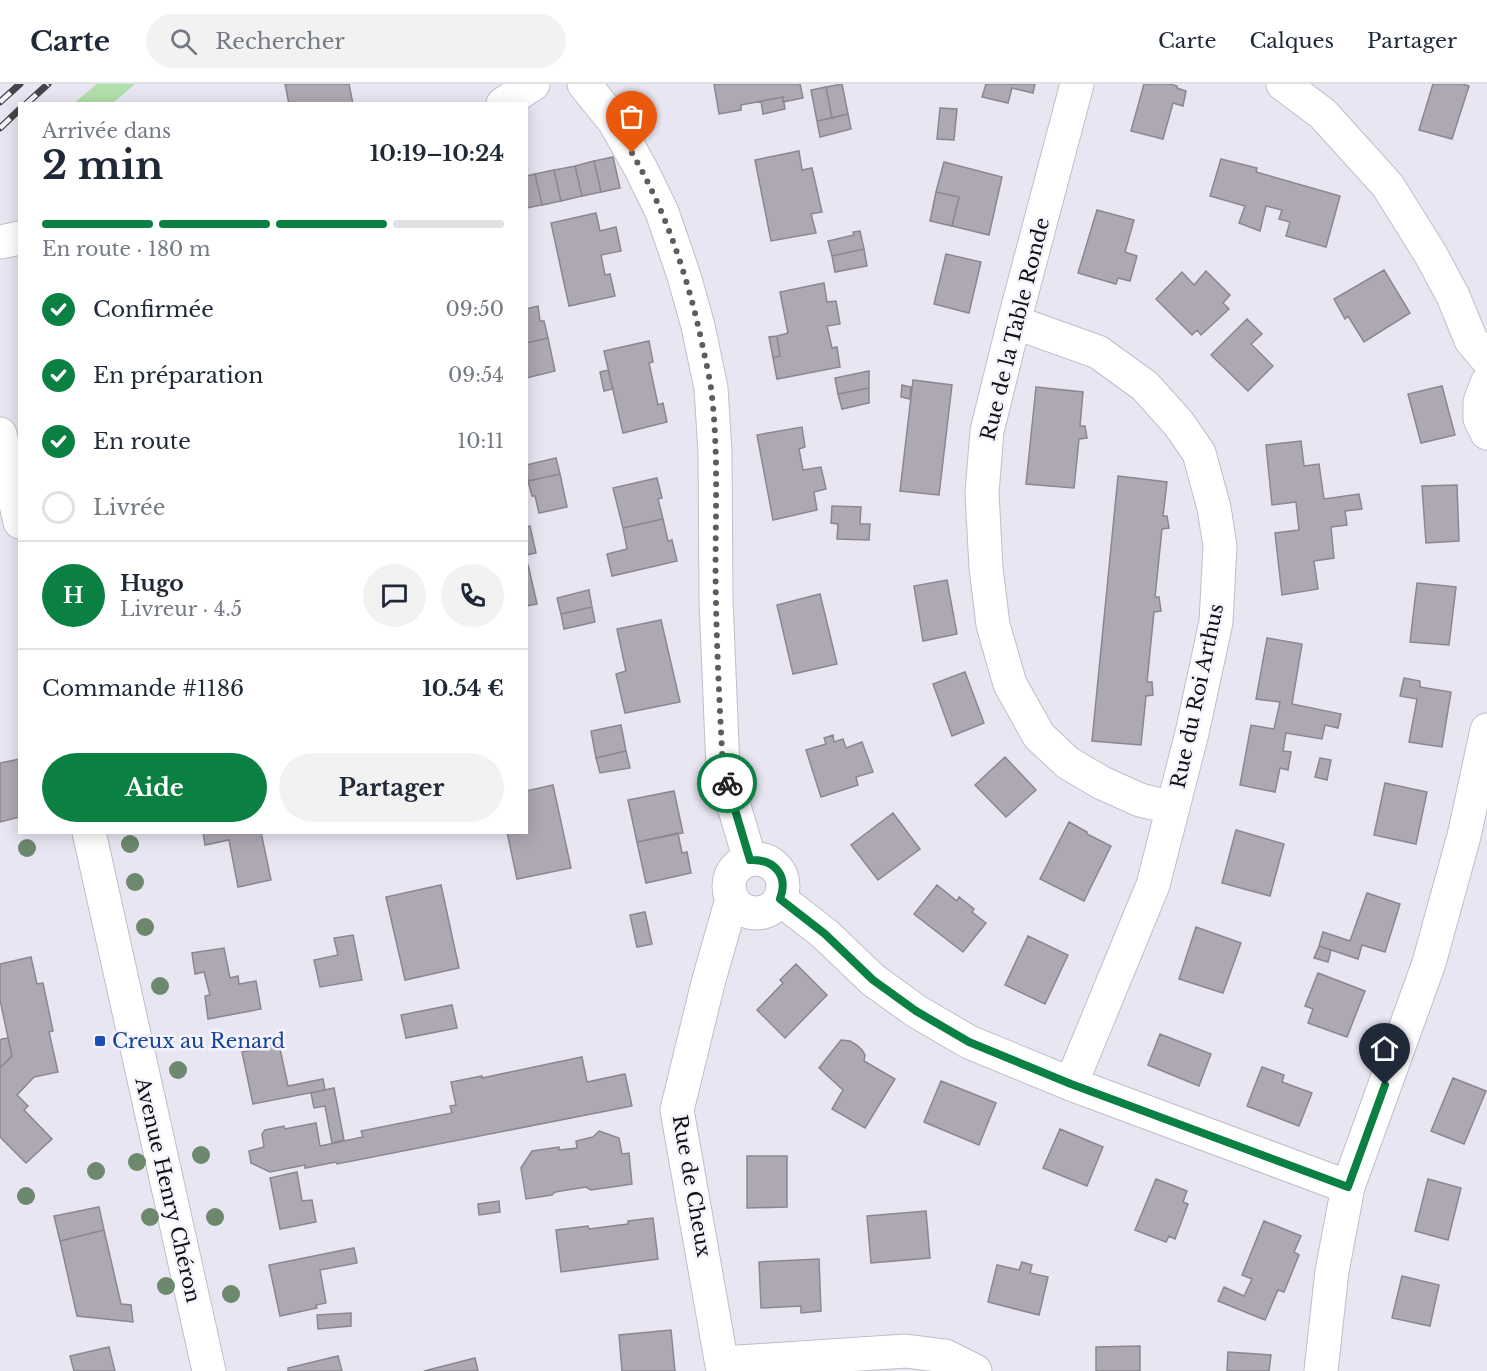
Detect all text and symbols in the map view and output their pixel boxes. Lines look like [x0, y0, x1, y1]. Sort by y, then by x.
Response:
search box [146, 14, 566, 68]
text: Carte [30, 24, 110, 59]
icon: search [167, 25, 200, 58]
text: Rechercher [215, 28, 345, 55]
text: Carte [1158, 28, 1216, 54]
text: Calques [1249, 28, 1334, 54]
text: Partager [1367, 28, 1457, 54]
pin [606, 91, 657, 153]
icon: bag [615, 100, 648, 133]
text: Arrivée dans [42, 119, 171, 143]
text: 10:19–10:24 [370, 140, 504, 167]
text: 2 min [42, 141, 163, 190]
street label: Rue de la Table Ronde [976, 215, 1054, 443]
text: En route · 180 m [42, 237, 211, 261]
icon: check [42, 293, 75, 326]
text: Confirmée [93, 296, 214, 323]
text: 09:50 [446, 297, 504, 321]
icon: check [42, 359, 75, 392]
text: En préparation [93, 362, 263, 389]
text: 09:54 [448, 363, 504, 387]
icon: check [42, 425, 75, 458]
text: En route [93, 428, 191, 455]
text: 10:11 [457, 429, 504, 453]
text: Livrée [93, 494, 165, 521]
button: chat [363, 564, 426, 627]
button: phone [441, 564, 504, 627]
text: Hugo [120, 570, 184, 597]
text: H [63, 582, 84, 609]
text: Livreur · 4.5 [120, 597, 242, 621]
street label: Rue du Roi Arthus [1166, 601, 1228, 791]
text: Commande #1186 [42, 675, 244, 702]
text: 10.54 € [422, 675, 504, 702]
button: Aide [42, 753, 267, 822]
button: Partager [279, 753, 504, 822]
courier [697, 753, 757, 813]
icon: bike [711, 767, 744, 800]
pin [1359, 1023, 1410, 1085]
place label: Creux au Renard [112, 1029, 285, 1053]
icon: home [1368, 1032, 1401, 1065]
marker: Creux au Renard [93, 1034, 107, 1048]
street label: Avenue Henry Chéron [130, 1074, 206, 1305]
street label: Rue de Cheux [668, 1113, 716, 1259]

